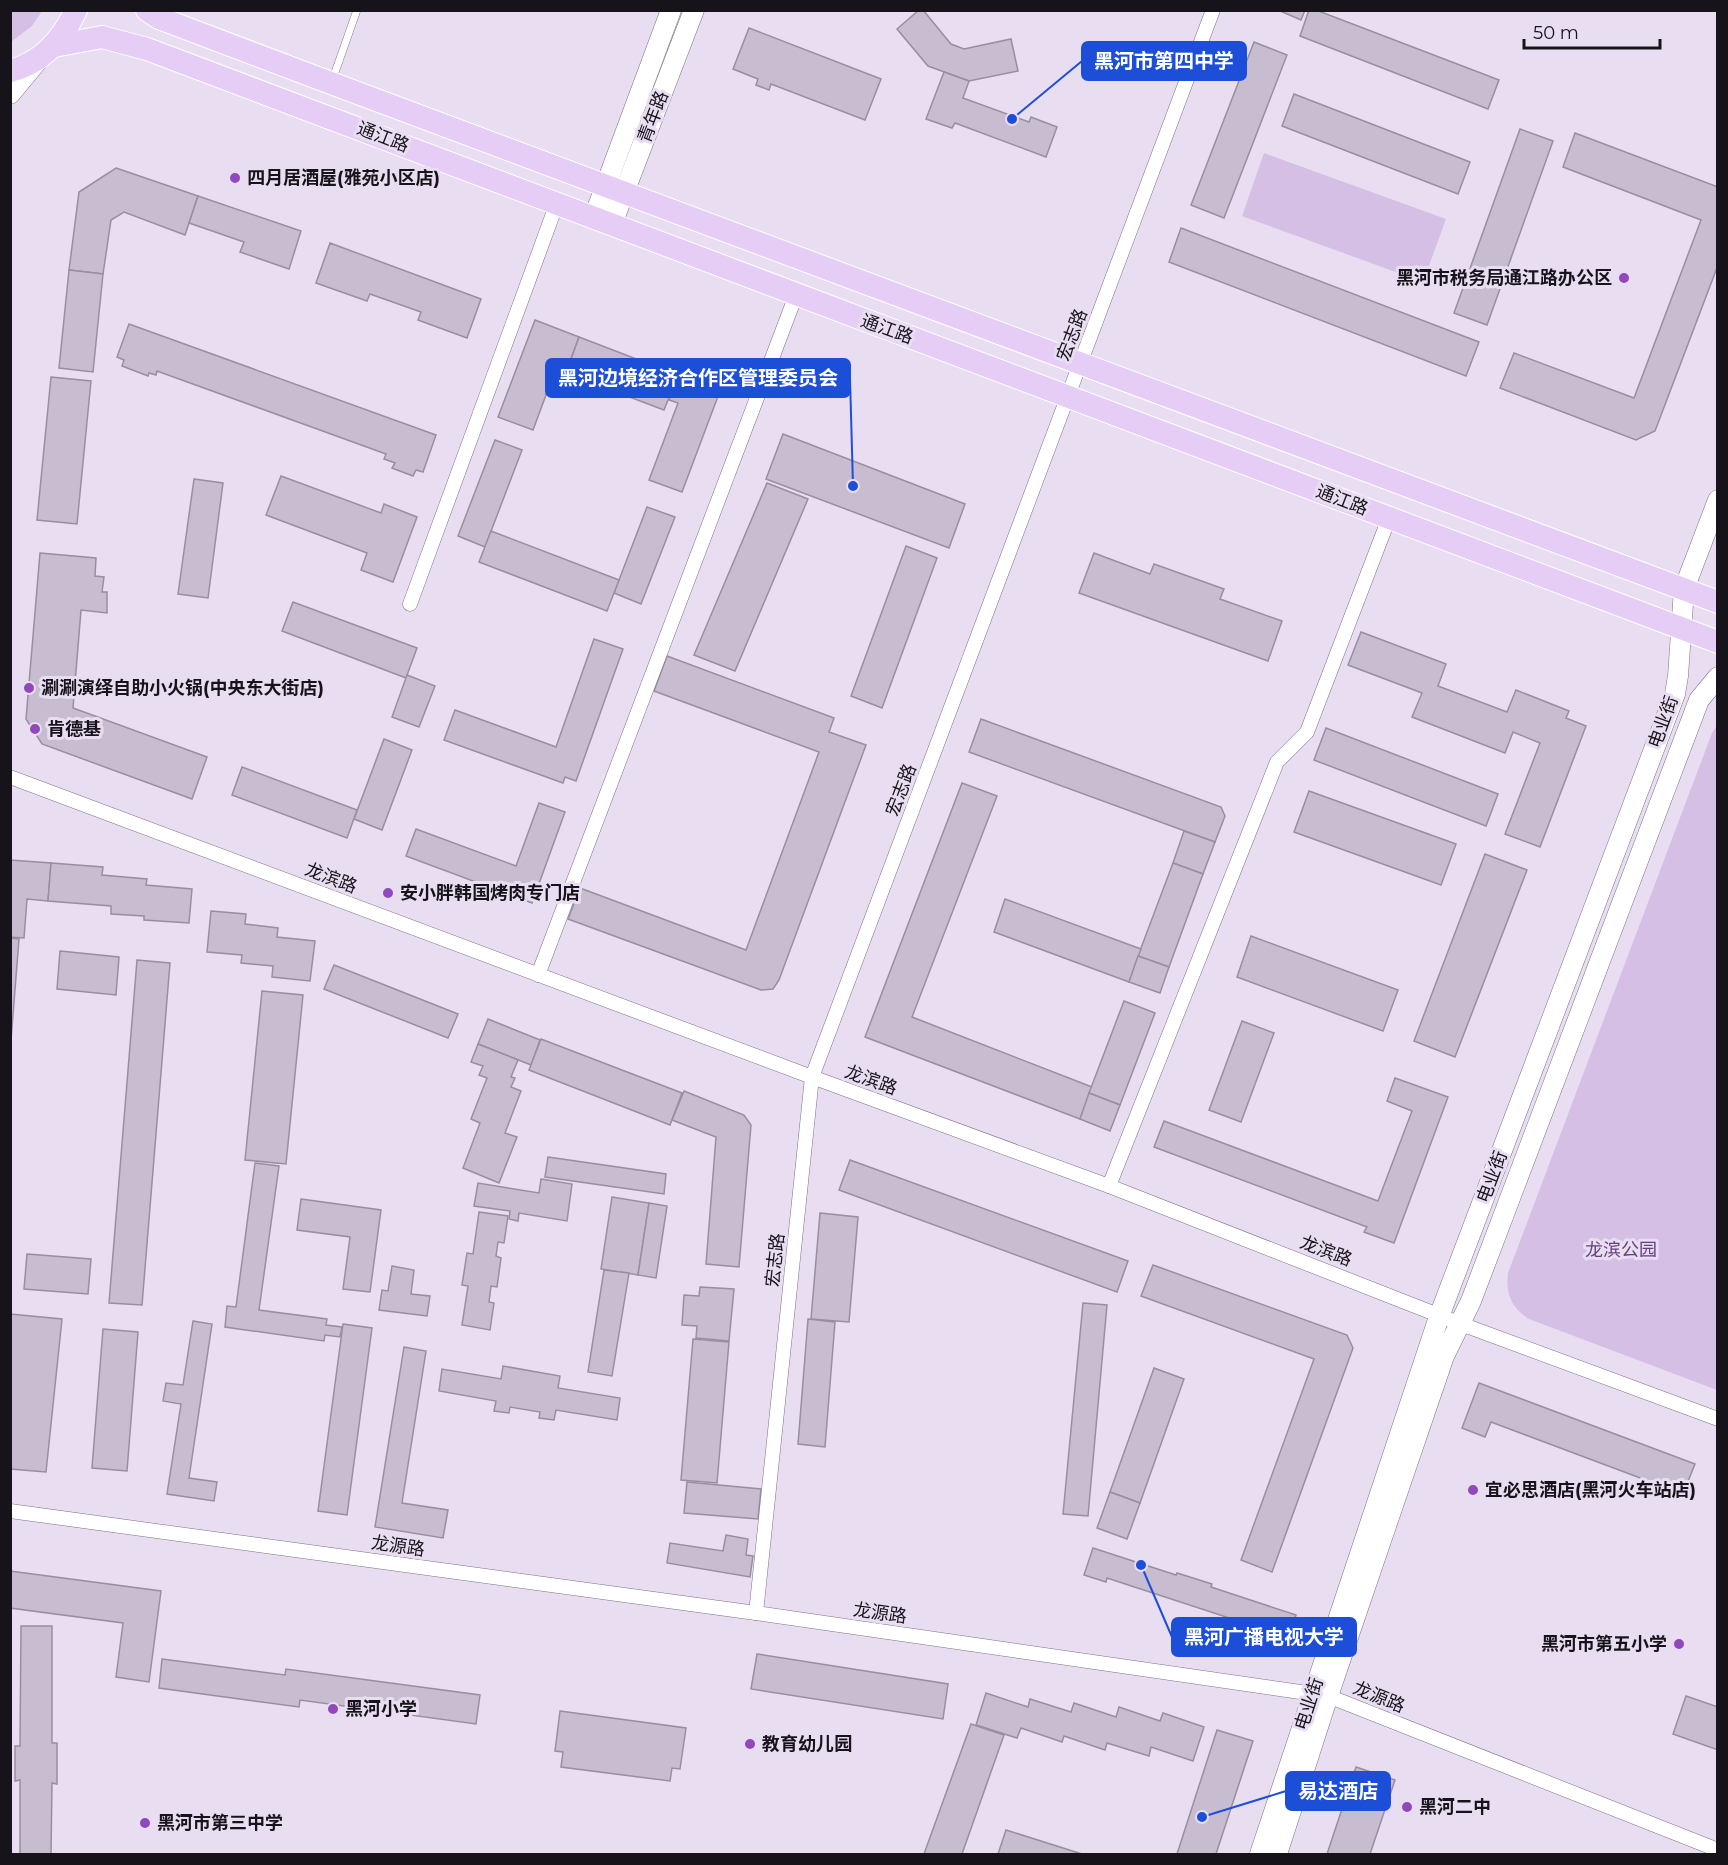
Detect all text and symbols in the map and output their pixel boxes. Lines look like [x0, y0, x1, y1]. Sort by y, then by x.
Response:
scale bar [1524, 12, 1660, 50]
text: 50 m [1533, 22, 1579, 44]
callout: 黑河市第四中学 [1082, 42, 1246, 80]
text: 黑河市第四中学 [1094, 49, 1234, 73]
street label: 青年路 [633, 88, 673, 146]
street label: 通江路 [354, 117, 412, 157]
place label: 四月居酒屋(雅苑小区店) [247, 167, 440, 189]
marker: 四月居酒屋(雅苑小区店) [228, 171, 242, 185]
place label: 黑河市税务局通江路办公区 [1396, 267, 1612, 289]
marker: 黑河市税务局通江路办公区 [1617, 271, 1631, 285]
street label: 宏志路 [1052, 306, 1092, 364]
street label: 通江路 [858, 309, 916, 349]
callout: 黑河边境经济合作区管理委员会 [546, 359, 850, 397]
text: 黑河边境经济合作区管理委员会 [558, 366, 838, 390]
street label: 通江路 [1313, 480, 1371, 520]
place label: 涮涮演绎自助小火锅(中央东大街店) [41, 677, 324, 699]
marker: 涮涮演绎自助小火锅(中央东大街店) [22, 681, 36, 695]
street label: 电业街 [1643, 693, 1683, 751]
place label: 肯德基 [47, 718, 101, 740]
marker: 肯德基 [28, 722, 42, 736]
street label: 宏志路 [881, 761, 921, 819]
street label: 龙滨路 [302, 858, 360, 898]
place label: 安小胖韩国烤肉专门店 [400, 882, 580, 904]
marker: 安小胖韩国烤肉专门店 [381, 886, 395, 900]
street label: 龙滨路 [842, 1060, 900, 1100]
street label: 电业街 [1472, 1148, 1512, 1206]
street label: 龙滨路 [1297, 1231, 1355, 1271]
street label: 宏志路 [761, 1232, 789, 1288]
park label: 龙滨公园 [1585, 1239, 1657, 1261]
place label: 宜必思酒店(黑河火车站店) [1485, 1479, 1696, 1501]
marker: 宜必思酒店(黑河火车站店) [1466, 1483, 1480, 1497]
street label: 龙源路 [370, 1531, 426, 1561]
street label: 龙源路 [852, 1598, 908, 1628]
callout: 黑河广播电视大学 [1172, 1618, 1356, 1656]
text: 黑河广播电视大学 [1184, 1625, 1344, 1649]
place label: 黑河市第五小学 [1541, 1633, 1667, 1655]
marker: 黑河市第五小学 [1672, 1637, 1686, 1651]
street label: 电业街 [1290, 1675, 1328, 1733]
street label: 龙源路 [1350, 1677, 1408, 1717]
place label: 黑河小学 [345, 1698, 417, 1720]
marker: 黑河小学 [326, 1702, 340, 1716]
place label: 教育幼儿园 [762, 1733, 852, 1755]
marker: 教育幼儿园 [743, 1737, 757, 1751]
callout: 易达酒店 [1286, 1772, 1390, 1810]
text: 易达酒店 [1298, 1779, 1378, 1803]
place label: 黑河二中 [1419, 1796, 1491, 1818]
marker: 黑河二中 [1400, 1800, 1414, 1814]
place label: 黑河市第三中学 [157, 1812, 283, 1834]
marker: 黑河市第三中学 [138, 1816, 152, 1830]

